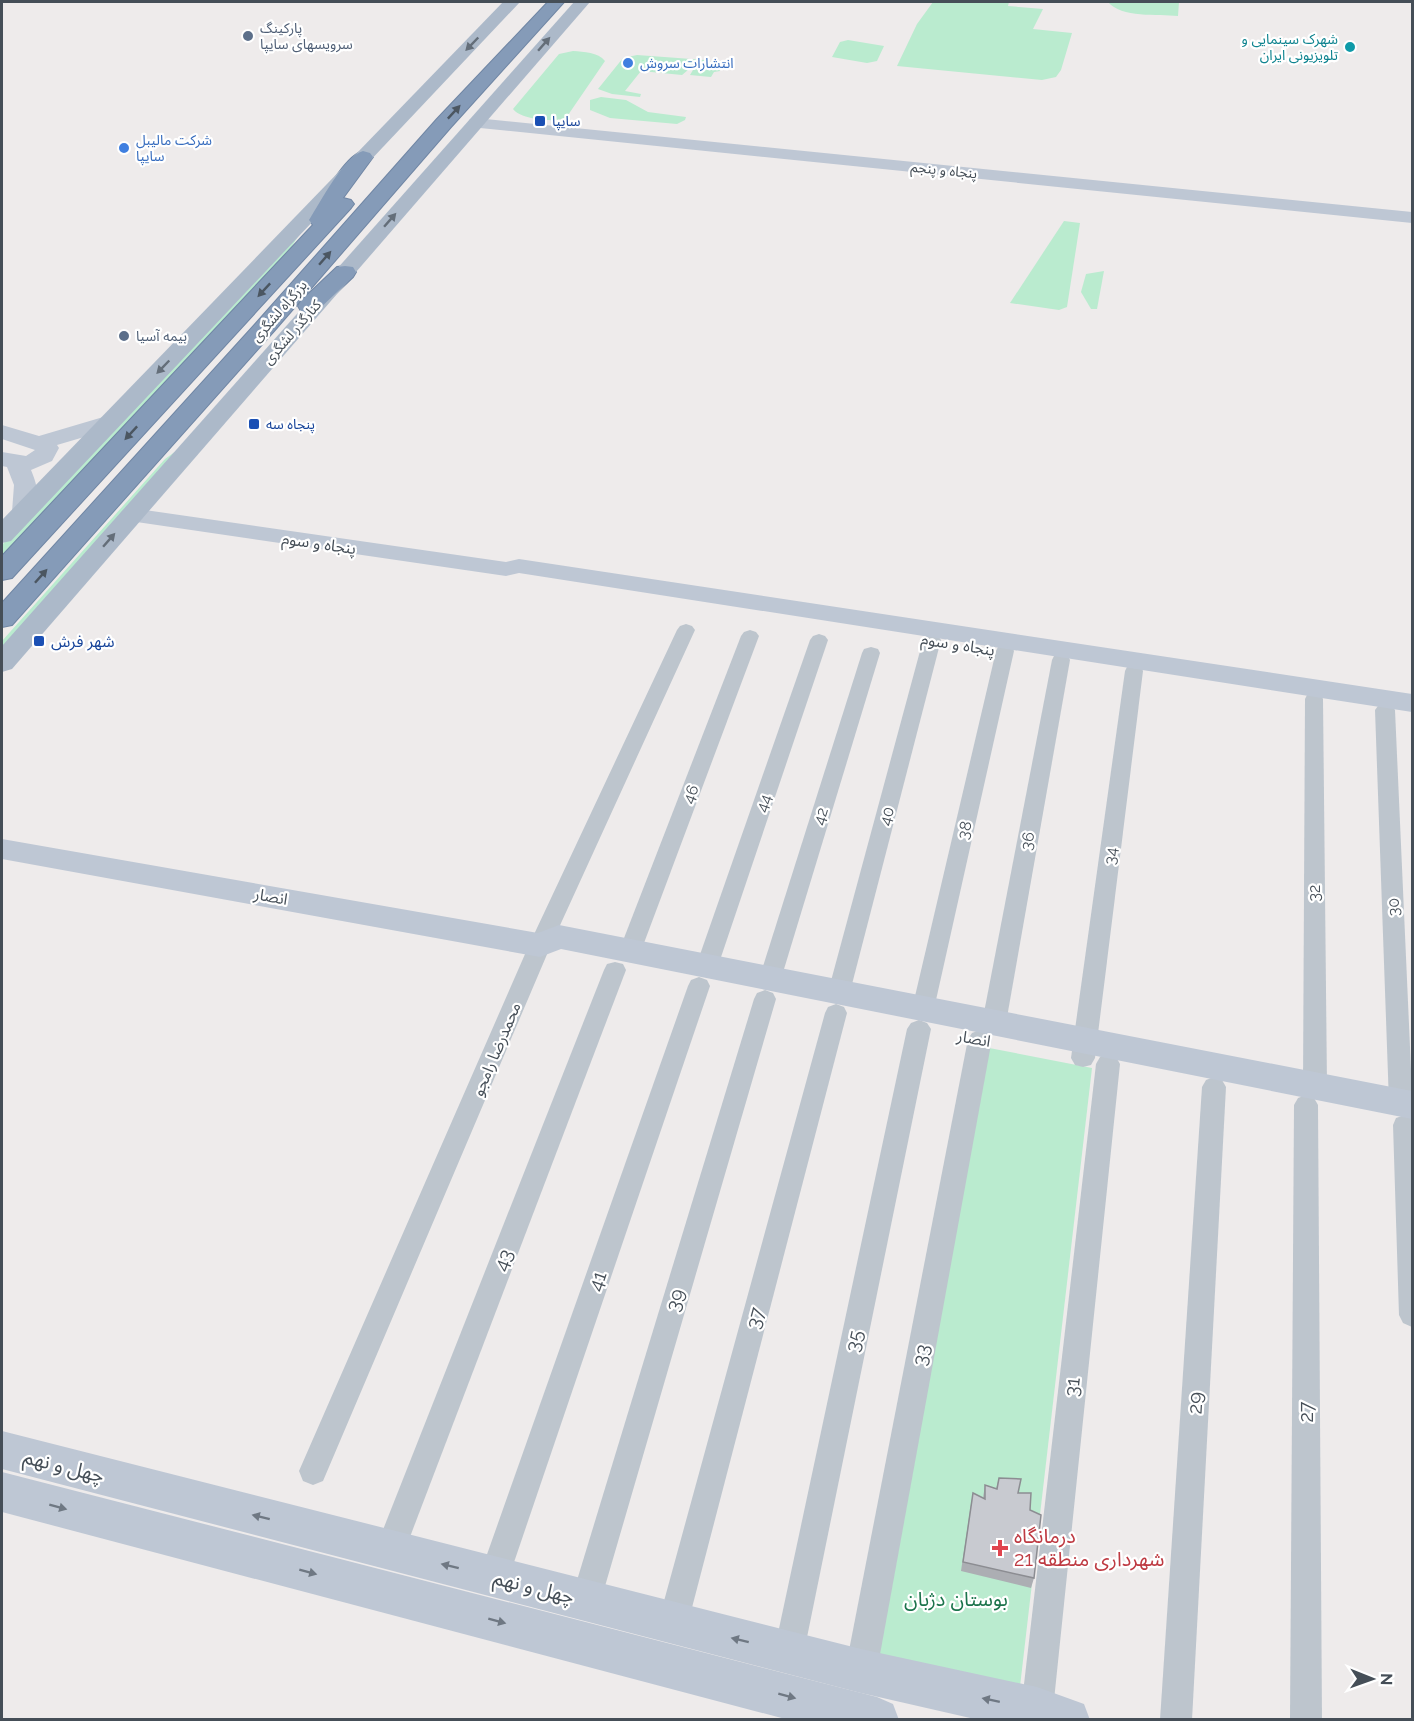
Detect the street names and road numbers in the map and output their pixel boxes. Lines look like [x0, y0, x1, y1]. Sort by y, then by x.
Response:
street label: پنجاه و پنجم [910, 159, 978, 184]
street label: بزرگراه لشگری [248, 277, 311, 346]
street label: کنارگذر لشگری [260, 296, 325, 368]
street label: پنجاه و سوم [280, 529, 357, 561]
street label: پنجاه و سوم [919, 629, 996, 663]
street label: 46 [678, 782, 703, 806]
street label: 44 [752, 792, 775, 815]
street label: 42 [809, 805, 832, 827]
street label: 40 [875, 805, 898, 828]
street label: 38 [953, 819, 976, 841]
street label: 36 [1017, 830, 1038, 852]
street label: 34 [1100, 846, 1121, 866]
street label: انصار [252, 884, 289, 909]
street label: 32 [1305, 885, 1324, 901]
street label: 30 [1384, 897, 1403, 916]
street label: محمدرضا رامجو [468, 999, 525, 1099]
street label: انصار [955, 1026, 992, 1051]
street label: 43 [488, 1246, 518, 1274]
street label: 41 [582, 1267, 612, 1294]
street label: 39 [660, 1286, 690, 1314]
street label: 37 [741, 1304, 769, 1331]
street label: 35 [840, 1328, 868, 1354]
street label: 33 [907, 1342, 935, 1368]
street label: 31 [1059, 1376, 1085, 1398]
street label: 29 [1182, 1391, 1208, 1415]
street label: 27 [1294, 1401, 1318, 1423]
street label: چهل و نهم [20, 1444, 107, 1491]
street label: چهل و نهم [490, 1565, 577, 1612]

